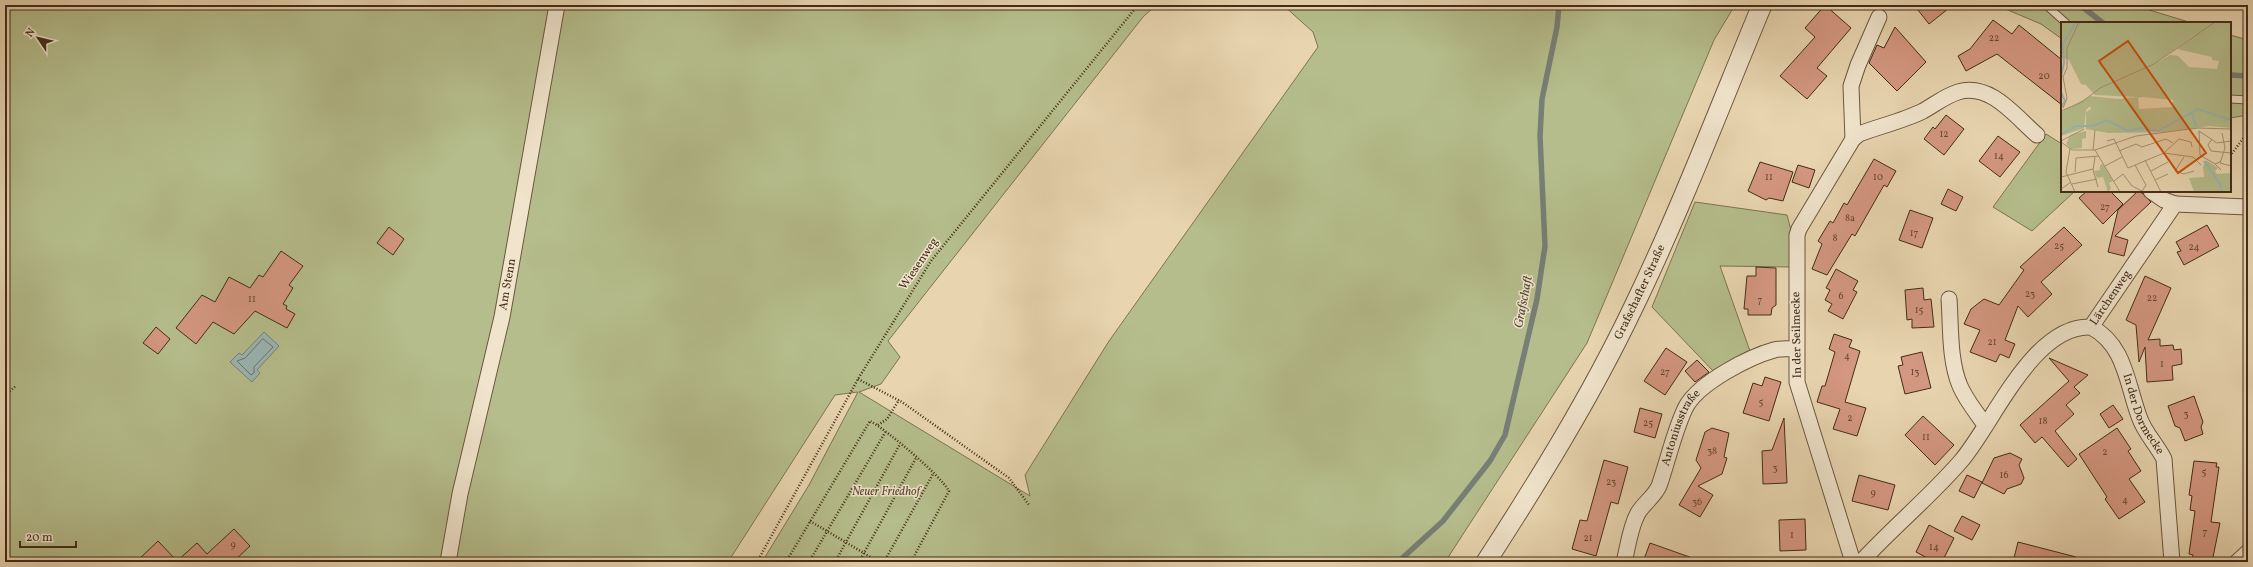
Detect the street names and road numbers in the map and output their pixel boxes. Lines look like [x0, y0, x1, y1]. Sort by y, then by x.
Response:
street label: Wiesenweg [896, 235, 942, 293]
street label: Grafschafter Straße [1611, 242, 1669, 342]
street label: Am Stenn [495, 257, 520, 312]
street label: Lärchenweg [2086, 267, 2135, 329]
street label: In der Seilmecke [1788, 291, 1806, 378]
street label: In der Dormecke [2118, 372, 2168, 458]
street label: Antoniusstraße [1658, 386, 1704, 468]

